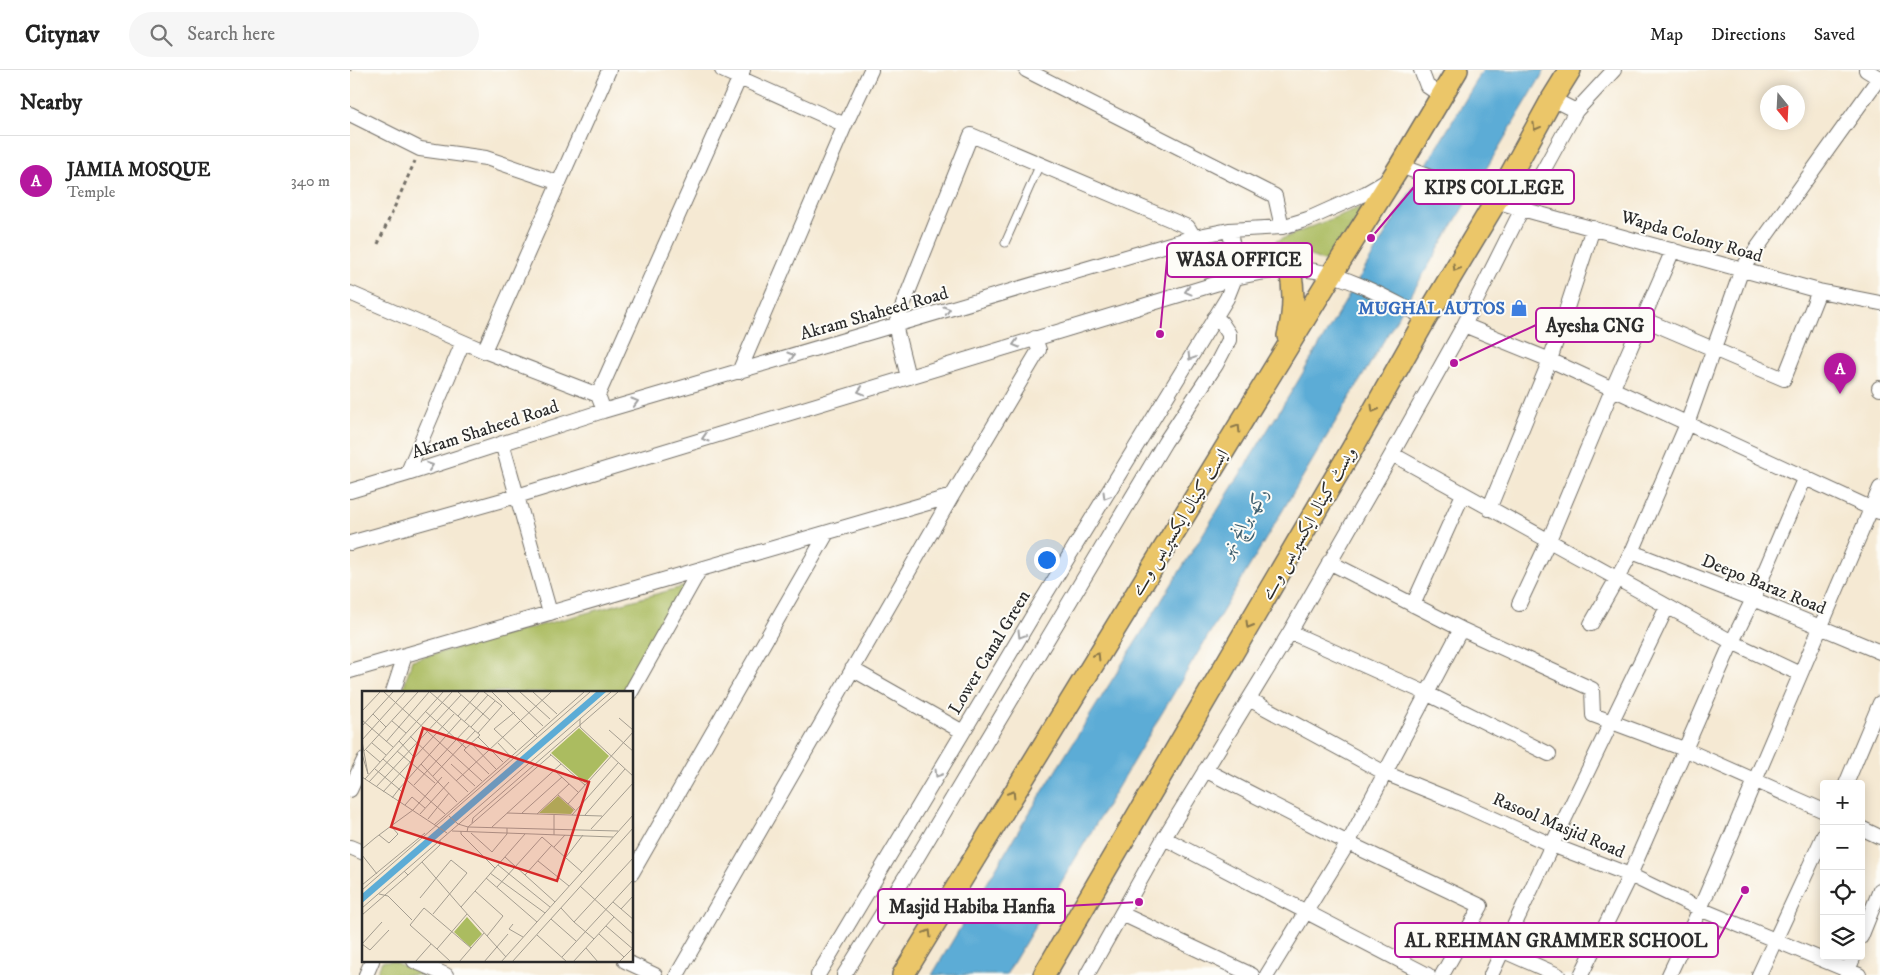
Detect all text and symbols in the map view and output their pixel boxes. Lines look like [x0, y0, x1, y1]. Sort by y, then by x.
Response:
search box [129, 12, 479, 57]
text: Citynav [25, 20, 99, 50]
icon: search [147, 21, 175, 49]
text: Search here [187, 23, 275, 46]
text: Map [1650, 24, 1683, 46]
text: Directions [1711, 24, 1786, 46]
text: Saved [1814, 24, 1855, 46]
north arrow [1760, 85, 1805, 130]
text: Nearby [20, 90, 82, 116]
one-way arrow [1532, 122, 1542, 131]
text: JAMIA MOSQUE [67, 159, 211, 182]
callout: KIPS COLLEGE [1414, 170, 1574, 204]
text: A [31, 171, 41, 191]
text: 340 m [291, 171, 330, 191]
text: KIPS COLLEGE [1424, 177, 1564, 200]
text: Temple [67, 182, 115, 202]
street label: Wapda Colony Road [1617, 206, 1765, 268]
callout: WASA OFFICE [1167, 243, 1312, 277]
text: WASA OFFICE [1175, 249, 1302, 272]
one-way arrow [1452, 263, 1462, 272]
street label: Akram Shaheed Road [798, 282, 951, 346]
one-way arrow [1185, 286, 1193, 296]
place label: MUGHAL AUTOS [1358, 298, 1505, 320]
shop icon: MUGHAL AUTOS [1509, 298, 1529, 318]
one-way arrow [943, 306, 951, 316]
callout: Ayesha CNG [1536, 308, 1654, 342]
text: Ayesha CNG [1545, 315, 1645, 338]
one-way arrow [1012, 339, 1021, 349]
one-way arrow [787, 352, 795, 362]
one-way arrow [1187, 352, 1197, 361]
pin: A [1824, 353, 1856, 394]
one-way arrow [857, 386, 865, 396]
street label: Akram Shaheed Road [409, 396, 561, 464]
one-way arrow [631, 397, 639, 407]
one-way arrow [1371, 404, 1381, 413]
one-way arrow [1231, 424, 1241, 433]
one-way arrow [701, 433, 710, 443]
street label: ویسٹ کینال ایکسپریس وے [1256, 443, 1362, 604]
street label: ایسٹ کینال ایکسپریس وے [1126, 445, 1234, 600]
one-way arrow [425, 462, 434, 472]
water label: رکھ برانچ نہر [1214, 484, 1278, 565]
one-way arrow [1102, 490, 1112, 499]
your location [1034, 547, 1060, 573]
street label: Deepo Baraz Road [1698, 550, 1829, 620]
street label: Lower Canal Green [944, 586, 1036, 719]
one-way arrow [1245, 620, 1255, 629]
one-way arrow [1018, 629, 1028, 638]
one-way arrow [1091, 652, 1101, 661]
inset map [362, 691, 634, 962]
one-way arrow [934, 769, 944, 778]
map controls [1820, 780, 1865, 960]
button: + [1820, 780, 1865, 825]
street label: Rasool Masjid Road [1489, 788, 1628, 864]
one-way arrow [1006, 791, 1016, 800]
button: − [1820, 825, 1865, 870]
button: locate [1820, 870, 1865, 915]
callout: Masjid Habiba Hanfia [878, 889, 1065, 923]
text: Masjid Habiba Hanfia [889, 896, 1056, 920]
button: layers [1820, 915, 1865, 960]
callout: AL REHMAN GRAMMER SCHOOL [1395, 923, 1718, 957]
one-way arrow [921, 930, 931, 939]
text: AL REHMAN GRAMMER SCHOOL [1404, 930, 1708, 953]

